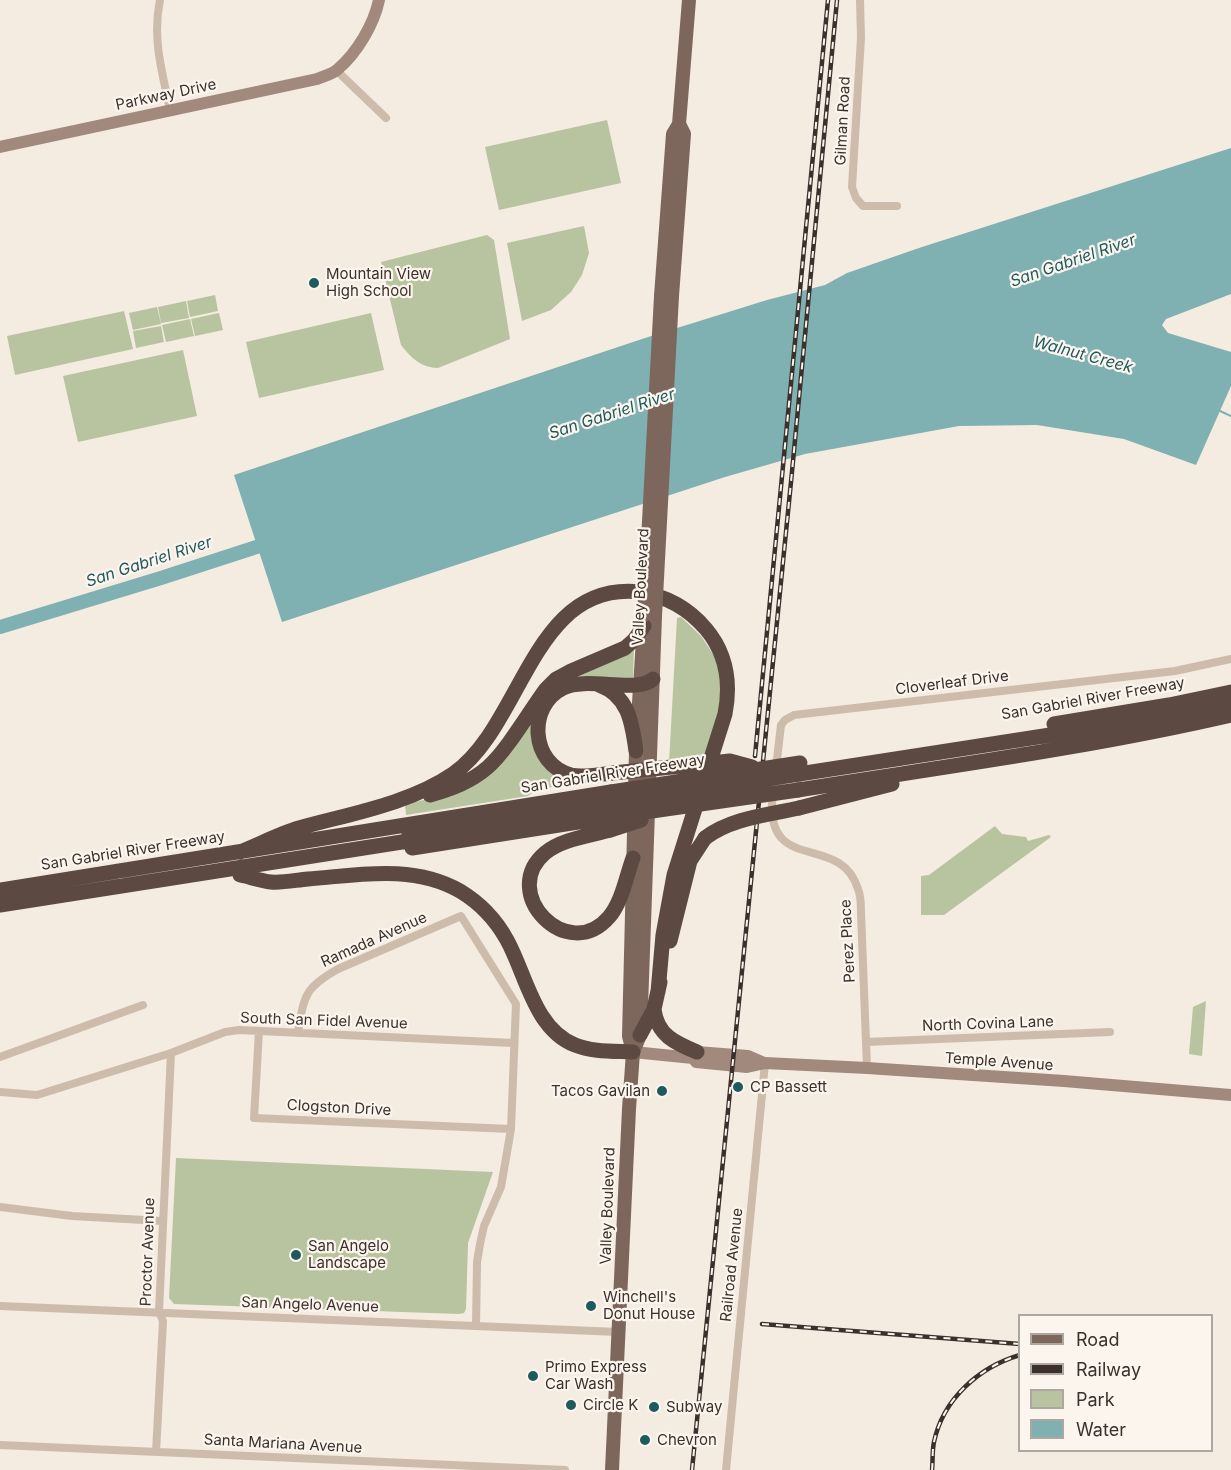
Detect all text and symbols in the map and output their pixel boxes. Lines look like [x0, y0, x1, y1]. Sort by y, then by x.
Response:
street label: Parkway Drive [114, 76, 218, 114]
street label: Gilman Road [832, 76, 854, 166]
water label: San Gabriel River [1008, 231, 1138, 291]
place label: Mountain View High School [326, 265, 431, 300]
marker: Mountain View High School [307, 276, 321, 290]
water label: Walnut Creek [1031, 333, 1135, 377]
water label: San Gabriel River [547, 385, 677, 443]
street label: Valley Boulevard [629, 528, 653, 646]
water label: San Gabriel River [84, 533, 214, 591]
street label: Cloverleaf Drive [894, 667, 1010, 699]
street label: San Gabriel River Freeway [1000, 674, 1186, 724]
street label: San Gabriel River Freeway [520, 751, 706, 797]
street label: San Gabriel River Freeway [40, 828, 226, 874]
street label: Perez Place [837, 899, 859, 983]
street label: Ramada Avenue [318, 909, 430, 971]
street label: South San Fidel Avenue [240, 1009, 408, 1033]
street label: North Covina Lane [922, 1013, 1054, 1035]
street label: Temple Avenue [944, 1049, 1054, 1075]
place label: CP Bassett [750, 1078, 827, 1096]
marker: CP Bassett [731, 1080, 745, 1094]
place label: Tacos Gavilan [551, 1082, 650, 1100]
marker: Tacos Gavilan [655, 1084, 669, 1098]
street label: Clogston Drive [286, 1096, 392, 1120]
street label: Valley Boulevard [597, 1147, 619, 1265]
street label: Proctor Avenue [137, 1197, 159, 1307]
street label: Railroad Avenue [717, 1207, 747, 1323]
place label: San Angelo Landscape [308, 1237, 389, 1272]
marker: San Angelo Landscape [289, 1248, 303, 1262]
place label: Winchell's Donut House [603, 1288, 695, 1323]
street label: San Angelo Avenue [241, 1294, 379, 1316]
marker: Winchell's Donut House [584, 1299, 598, 1313]
legend [1018, 1314, 1213, 1452]
text: Road [1076, 1329, 1119, 1350]
place label: Primo Express Car Wash [545, 1358, 647, 1393]
text: Railway [1076, 1359, 1141, 1380]
marker: Primo Express Car Wash [526, 1369, 540, 1383]
text: Park [1076, 1389, 1115, 1410]
place label: Circle K [583, 1396, 638, 1414]
marker: Circle K [564, 1398, 578, 1412]
place label: Subway [666, 1398, 722, 1416]
marker: Subway [647, 1400, 661, 1414]
text: Water [1076, 1419, 1126, 1440]
street label: Santa Mariana Avenue [203, 1431, 363, 1457]
place label: Chevron [657, 1431, 717, 1449]
marker: Chevron [638, 1433, 652, 1447]

